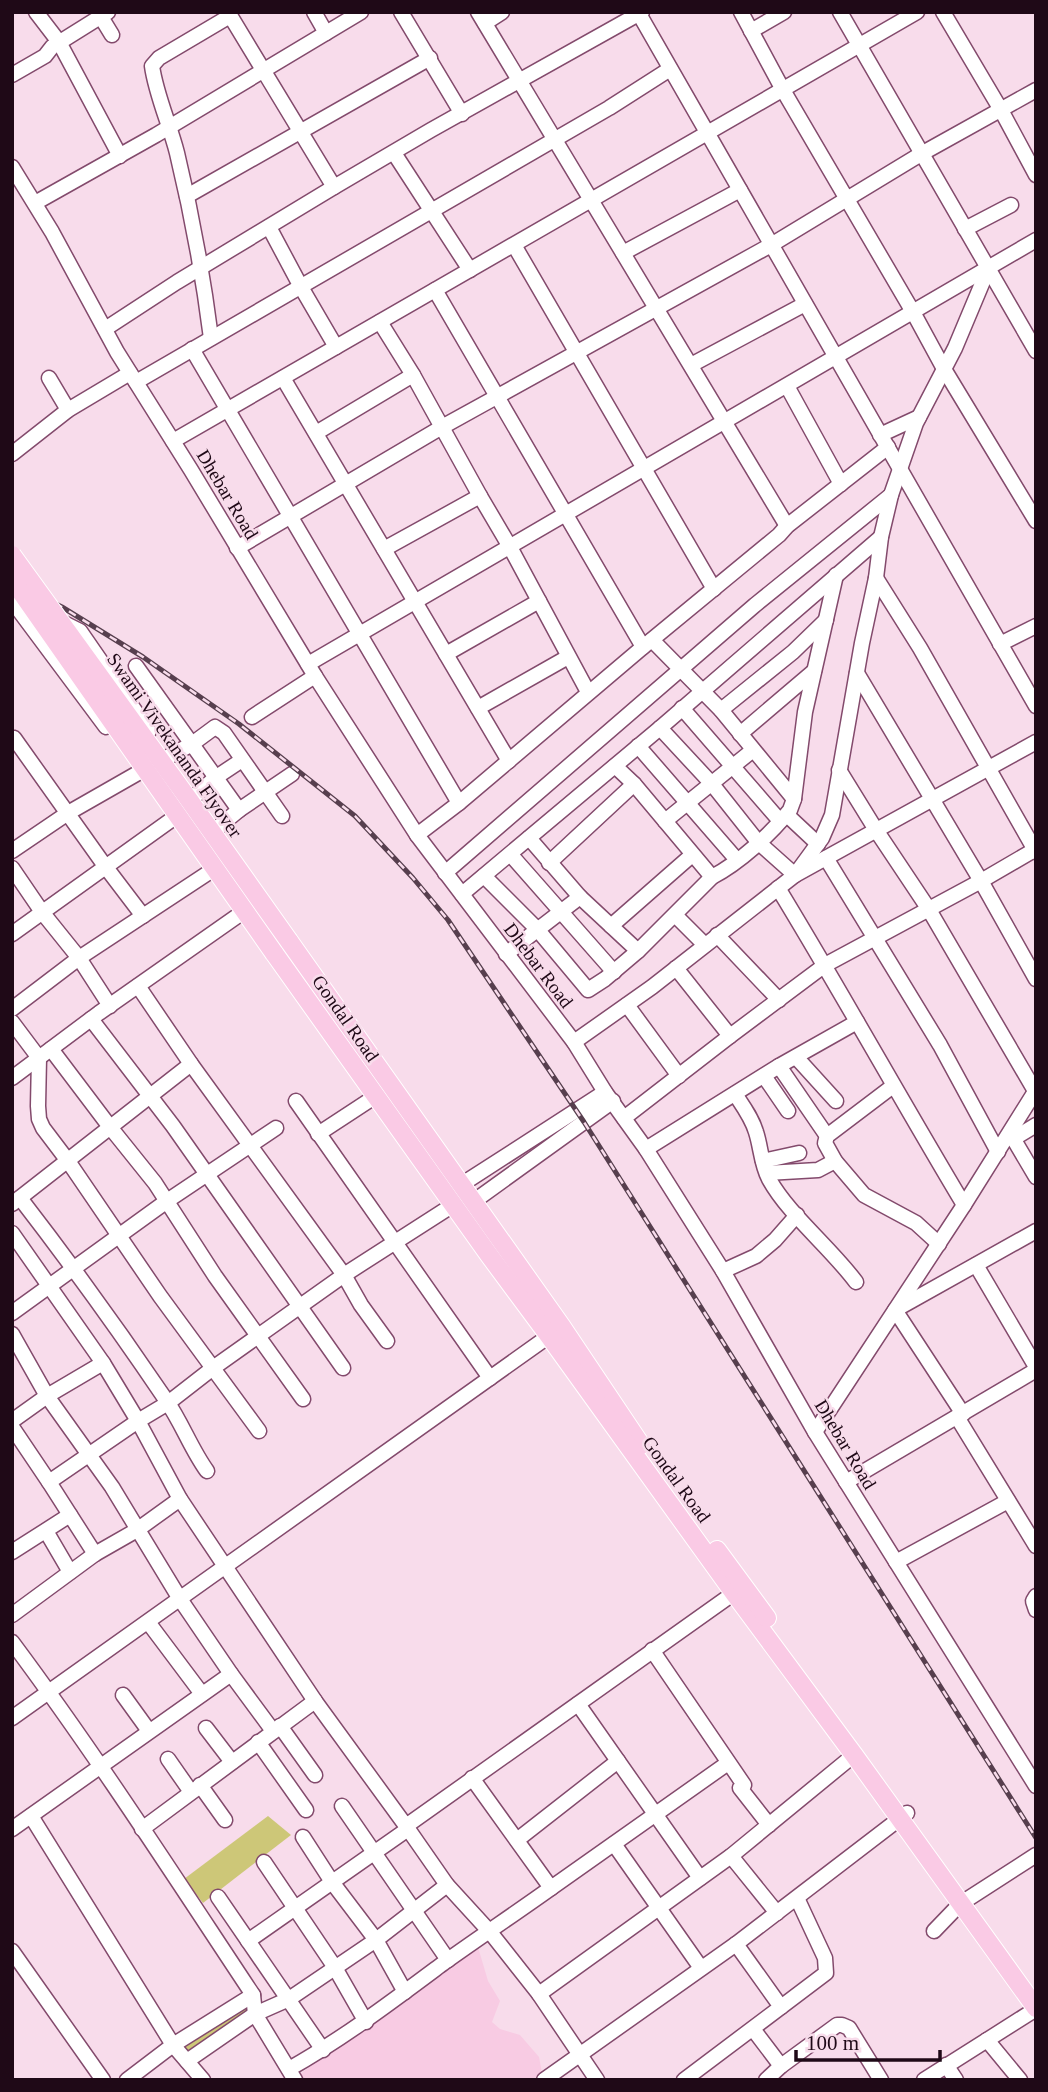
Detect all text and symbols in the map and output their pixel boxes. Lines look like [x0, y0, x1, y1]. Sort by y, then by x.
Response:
street label: Dhebar Road [193, 446, 263, 543]
street label: Swami Vivekananda Flyover [103, 649, 247, 842]
street label: Dhebar Road [500, 919, 578, 1012]
street label: Gondal Road [308, 971, 383, 1066]
street label: Dhebar Road [811, 1396, 881, 1493]
street label: Gondal Road [638, 1432, 715, 1527]
scale bar [796, 2018, 940, 2062]
text: 100 m [806, 2031, 859, 2055]

